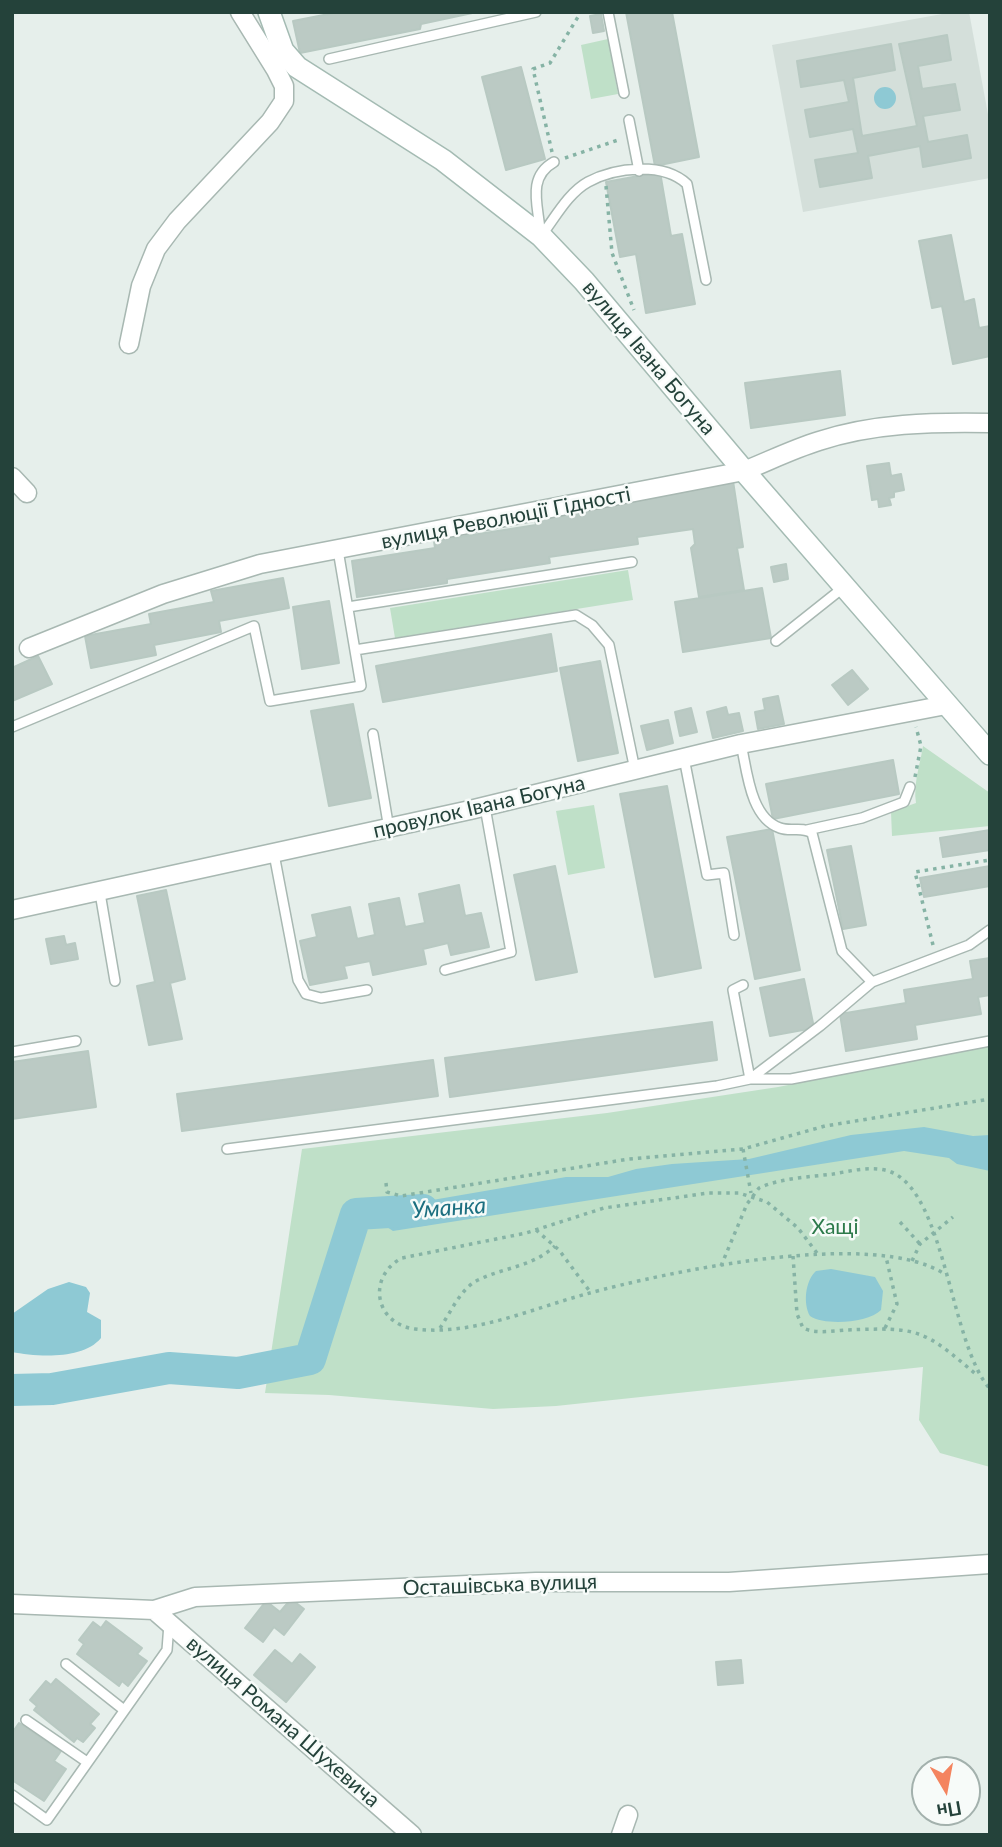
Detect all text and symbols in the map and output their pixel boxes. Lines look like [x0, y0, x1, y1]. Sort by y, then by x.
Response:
street label: вулиця Івана Богуна [577, 276, 721, 440]
street label: вулиця Революції Гідності [379, 481, 633, 555]
street label: провулок Івана Богуна [371, 770, 587, 844]
water label: Уманка [411, 1192, 487, 1224]
park label: Хащі [811, 1214, 859, 1240]
street label: Осташівська вулиця [402, 1569, 598, 1601]
street label: вулиця Романа Шухевича [181, 1631, 385, 1813]
north arrow [911, 1756, 981, 1826]
text: Пн [935, 1797, 964, 1824]

